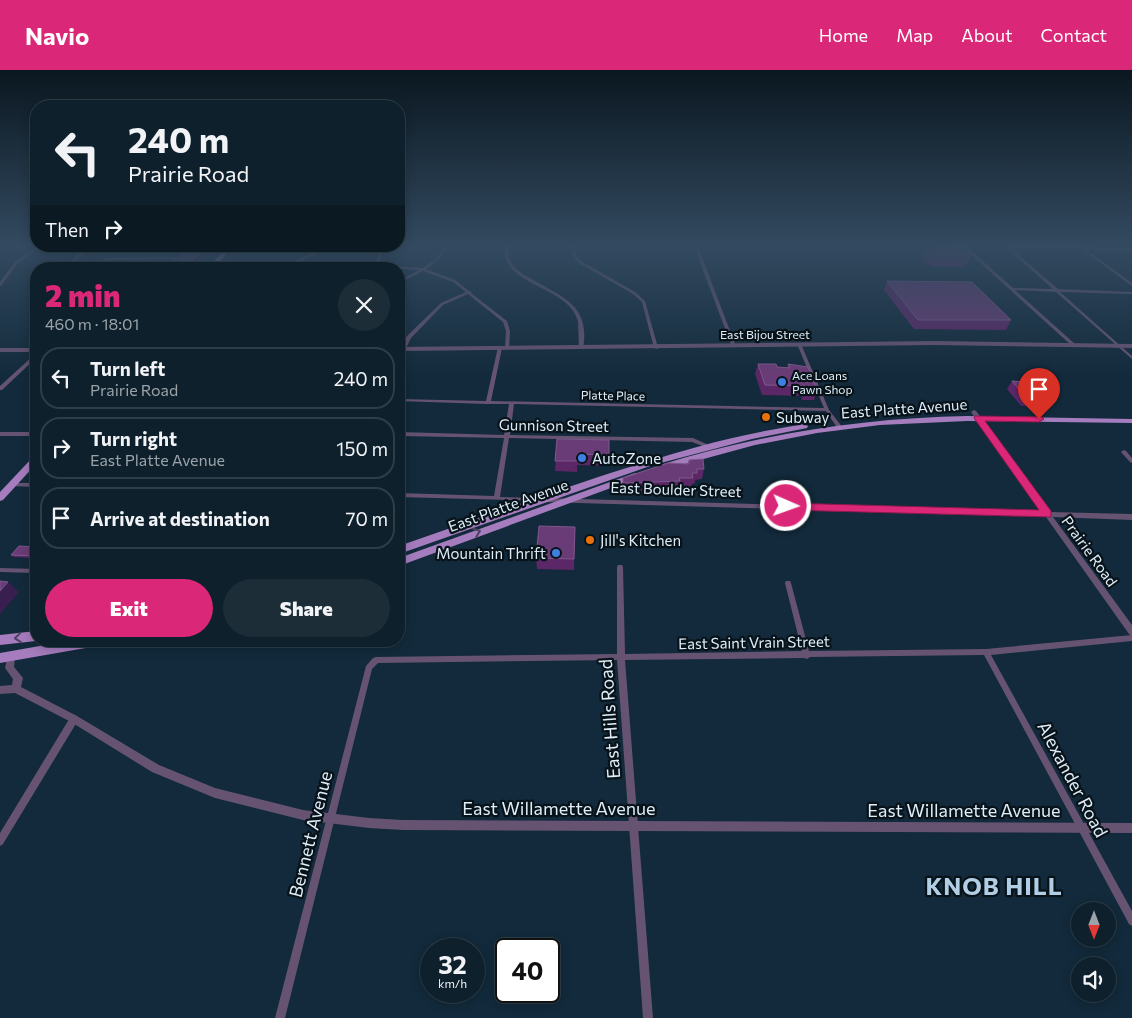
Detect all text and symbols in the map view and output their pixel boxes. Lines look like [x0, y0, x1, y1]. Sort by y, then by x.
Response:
text: Navio [25, 21, 89, 50]
text: Home [819, 24, 868, 46]
text: Map [896, 24, 933, 46]
text: About [961, 24, 1013, 46]
text: Contact [1041, 24, 1107, 46]
text: 240 m [128, 117, 229, 160]
icon: left [45, 120, 110, 185]
text: Prairie Road [128, 160, 249, 187]
icon: right [99, 215, 127, 243]
text: Then [45, 218, 89, 241]
text: 2 min [45, 276, 120, 313]
button: close [338, 279, 390, 331]
text: 460 m · 18:01 [45, 314, 139, 333]
street label: East Bijou Street [720, 327, 810, 341]
text: Turn left [90, 357, 165, 380]
icon: left [47, 364, 75, 392]
text: 240 m [334, 367, 388, 390]
place label: Ace Loans Pawn Shop [792, 368, 853, 396]
pin [1018, 368, 1060, 419]
icon: arrive [1025, 375, 1053, 403]
marker: Ace Loans Pawn Shop [776, 376, 788, 388]
text: Prairie Road [90, 380, 178, 399]
street label: Platte Place [581, 387, 645, 403]
street label: East Platte Avenue [840, 395, 968, 421]
place label: Subway [776, 408, 829, 426]
marker: Subway [760, 411, 772, 423]
street label: Gunnison Street [499, 415, 609, 435]
text: Turn right [90, 427, 177, 450]
icon: right [47, 434, 75, 462]
text: 150 m [336, 437, 388, 460]
place label: AutoZone [592, 449, 661, 467]
text: East Platte Avenue [90, 450, 225, 469]
marker: AutoZone [576, 452, 588, 464]
street label: East Platte Avenue [445, 475, 571, 535]
street label: East Boulder Street [610, 478, 742, 500]
position arrow [759, 479, 811, 531]
icon: arrive [47, 504, 75, 532]
text: Arrive at destination [90, 507, 270, 530]
text: 70 m [345, 507, 388, 530]
street label: Prairie Road [1058, 512, 1122, 590]
one-way arrow [472, 528, 481, 538]
place label: Jill's Kitchen [600, 531, 681, 549]
marker: Jill's Kitchen [584, 534, 596, 546]
place label: Mountain Thrift [436, 544, 546, 562]
marker: Mountain Thrift [550, 547, 562, 559]
button: Exit [45, 579, 213, 637]
button: Share [223, 579, 390, 637]
one-way arrow [14, 632, 22, 643]
street label: East Saint Vrain Street [678, 632, 830, 652]
street label: East Hills Road [594, 658, 624, 780]
street label: Alexander Road [1033, 717, 1113, 841]
street label: Bennett Avenue [284, 769, 336, 899]
street label: East Willamette Avenue [462, 797, 656, 819]
street label: East Willamette Avenue [867, 799, 1061, 821]
district label: KNOB HILL [925, 871, 1063, 900]
north arrow [1071, 902, 1116, 948]
map controls [1071, 902, 1116, 1002]
speed limit sign: 40 [495, 938, 560, 1003]
text: 32 [438, 949, 467, 979]
button: sound [1071, 957, 1116, 1002]
text: km/h [438, 976, 467, 990]

